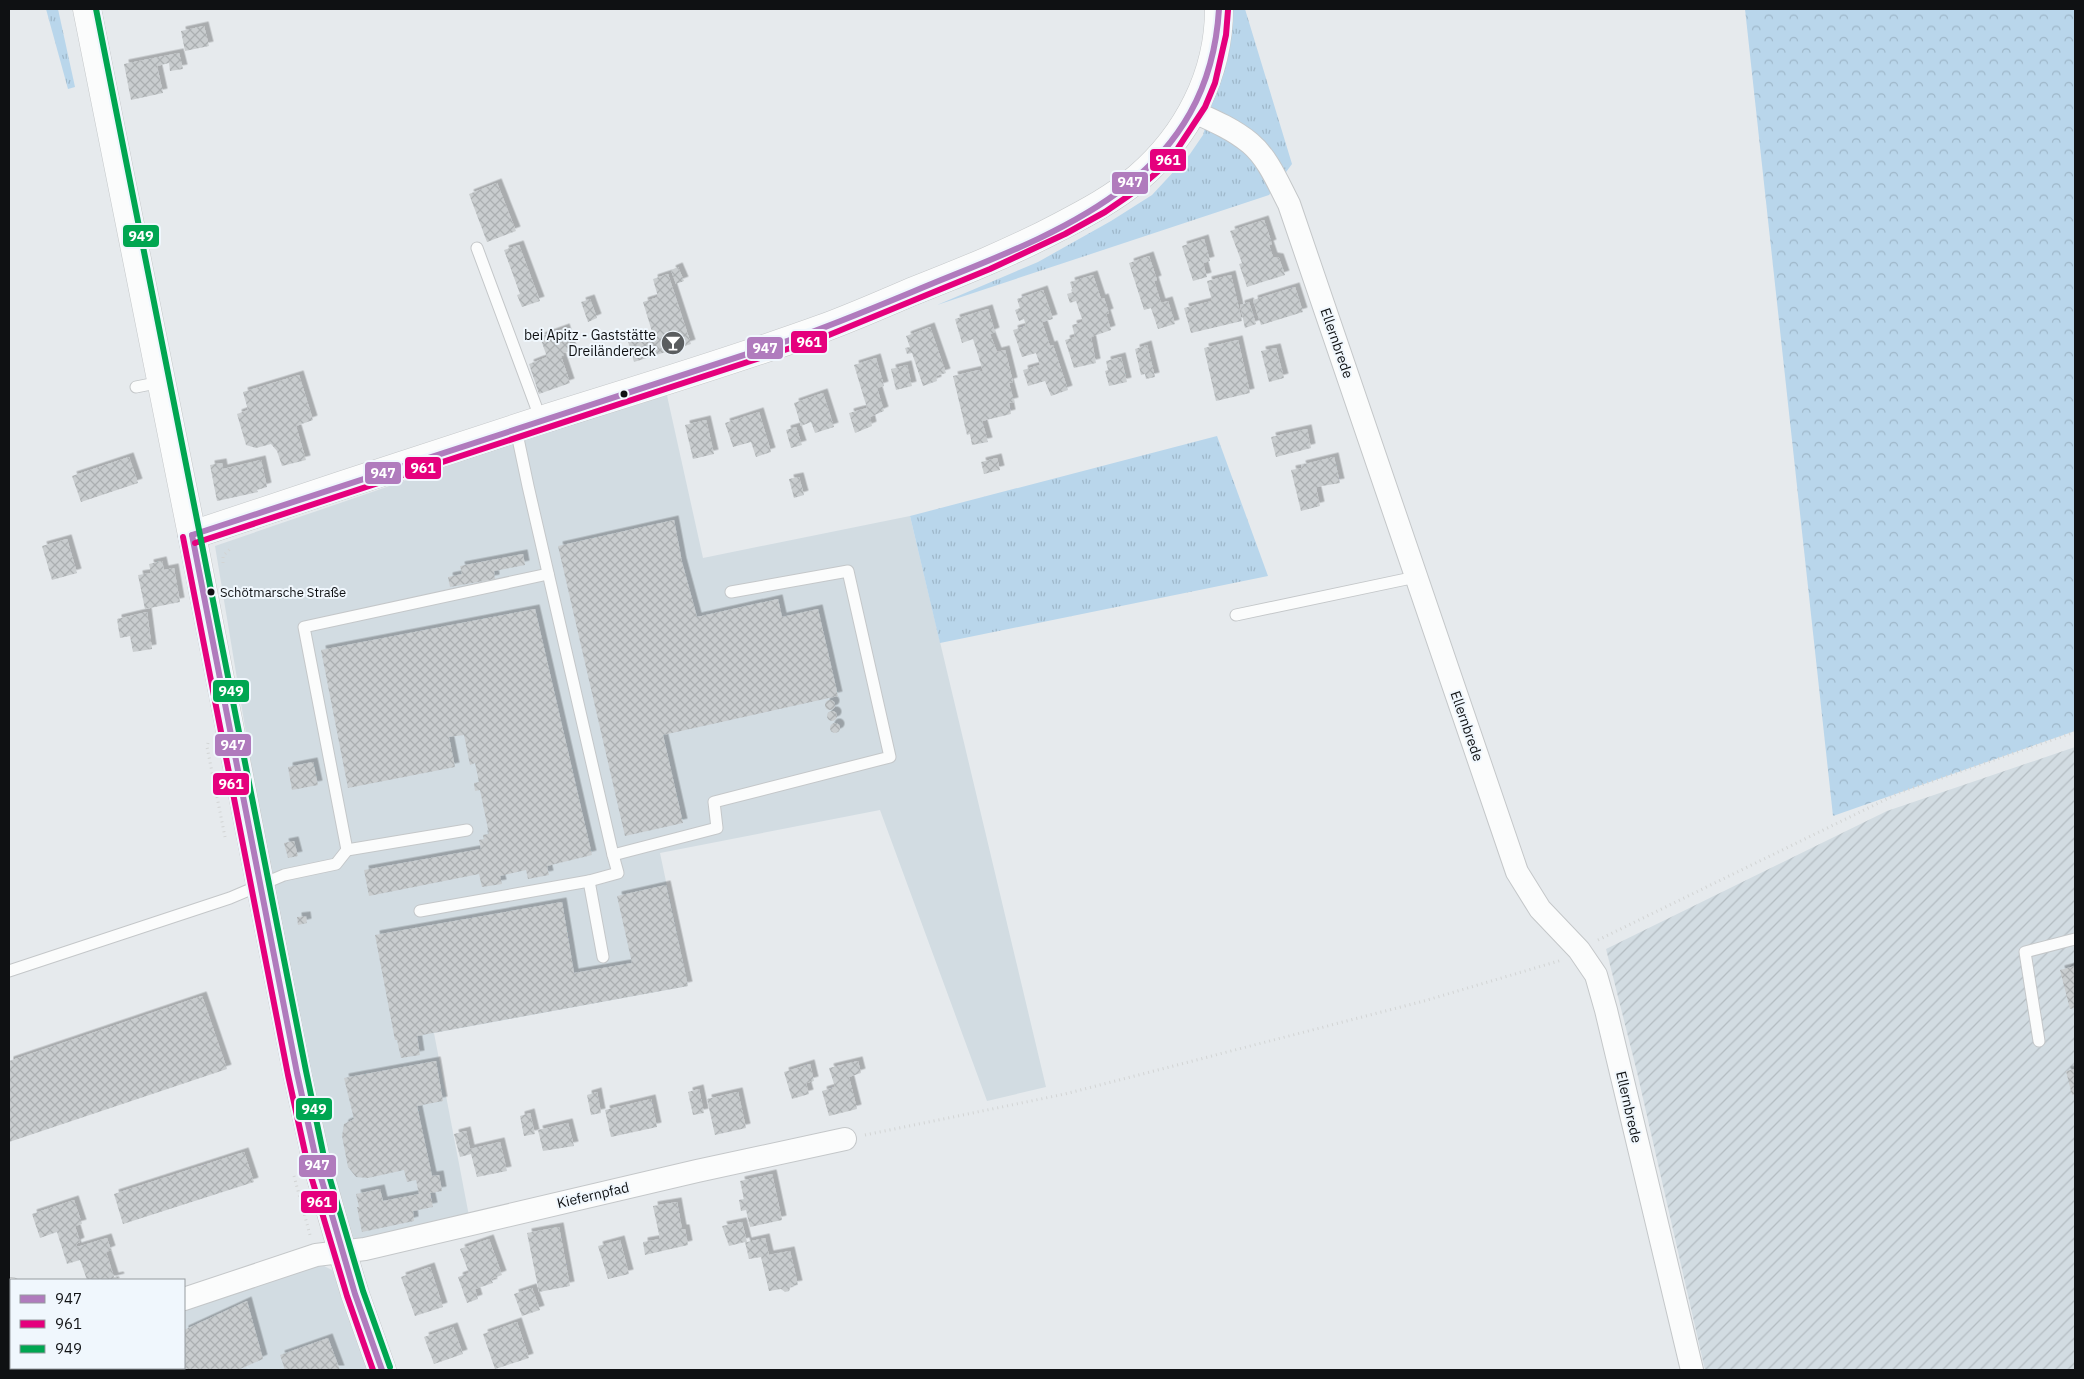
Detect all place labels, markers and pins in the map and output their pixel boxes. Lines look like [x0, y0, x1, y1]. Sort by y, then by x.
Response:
place label: bei Apitz - Gaststätte Dreiländereck [524, 326, 657, 360]
bar icon: bei Apitz - Gaststätte Dreiländereck [660, 330, 686, 356]
unlabelled marker [619, 389, 629, 399]
place label: Schötmarsche Straße [220, 584, 346, 601]
marker: Schötmarsche Straße [206, 587, 216, 597]

